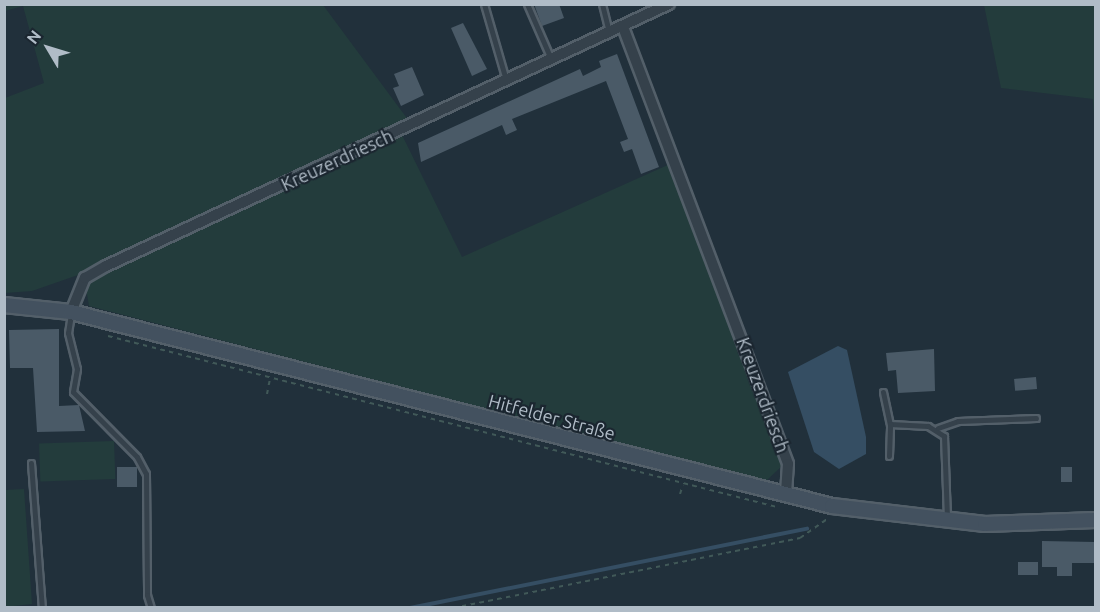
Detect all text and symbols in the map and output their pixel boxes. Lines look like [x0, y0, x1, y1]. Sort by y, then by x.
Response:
north arrow [18, 18, 78, 78]
text: N [23, 27, 45, 47]
street label: Kreuzerdriesch [278, 125, 396, 195]
street label: Kreuzerdriesch [732, 334, 794, 456]
street label: Hitfelder Straße [486, 390, 618, 444]

